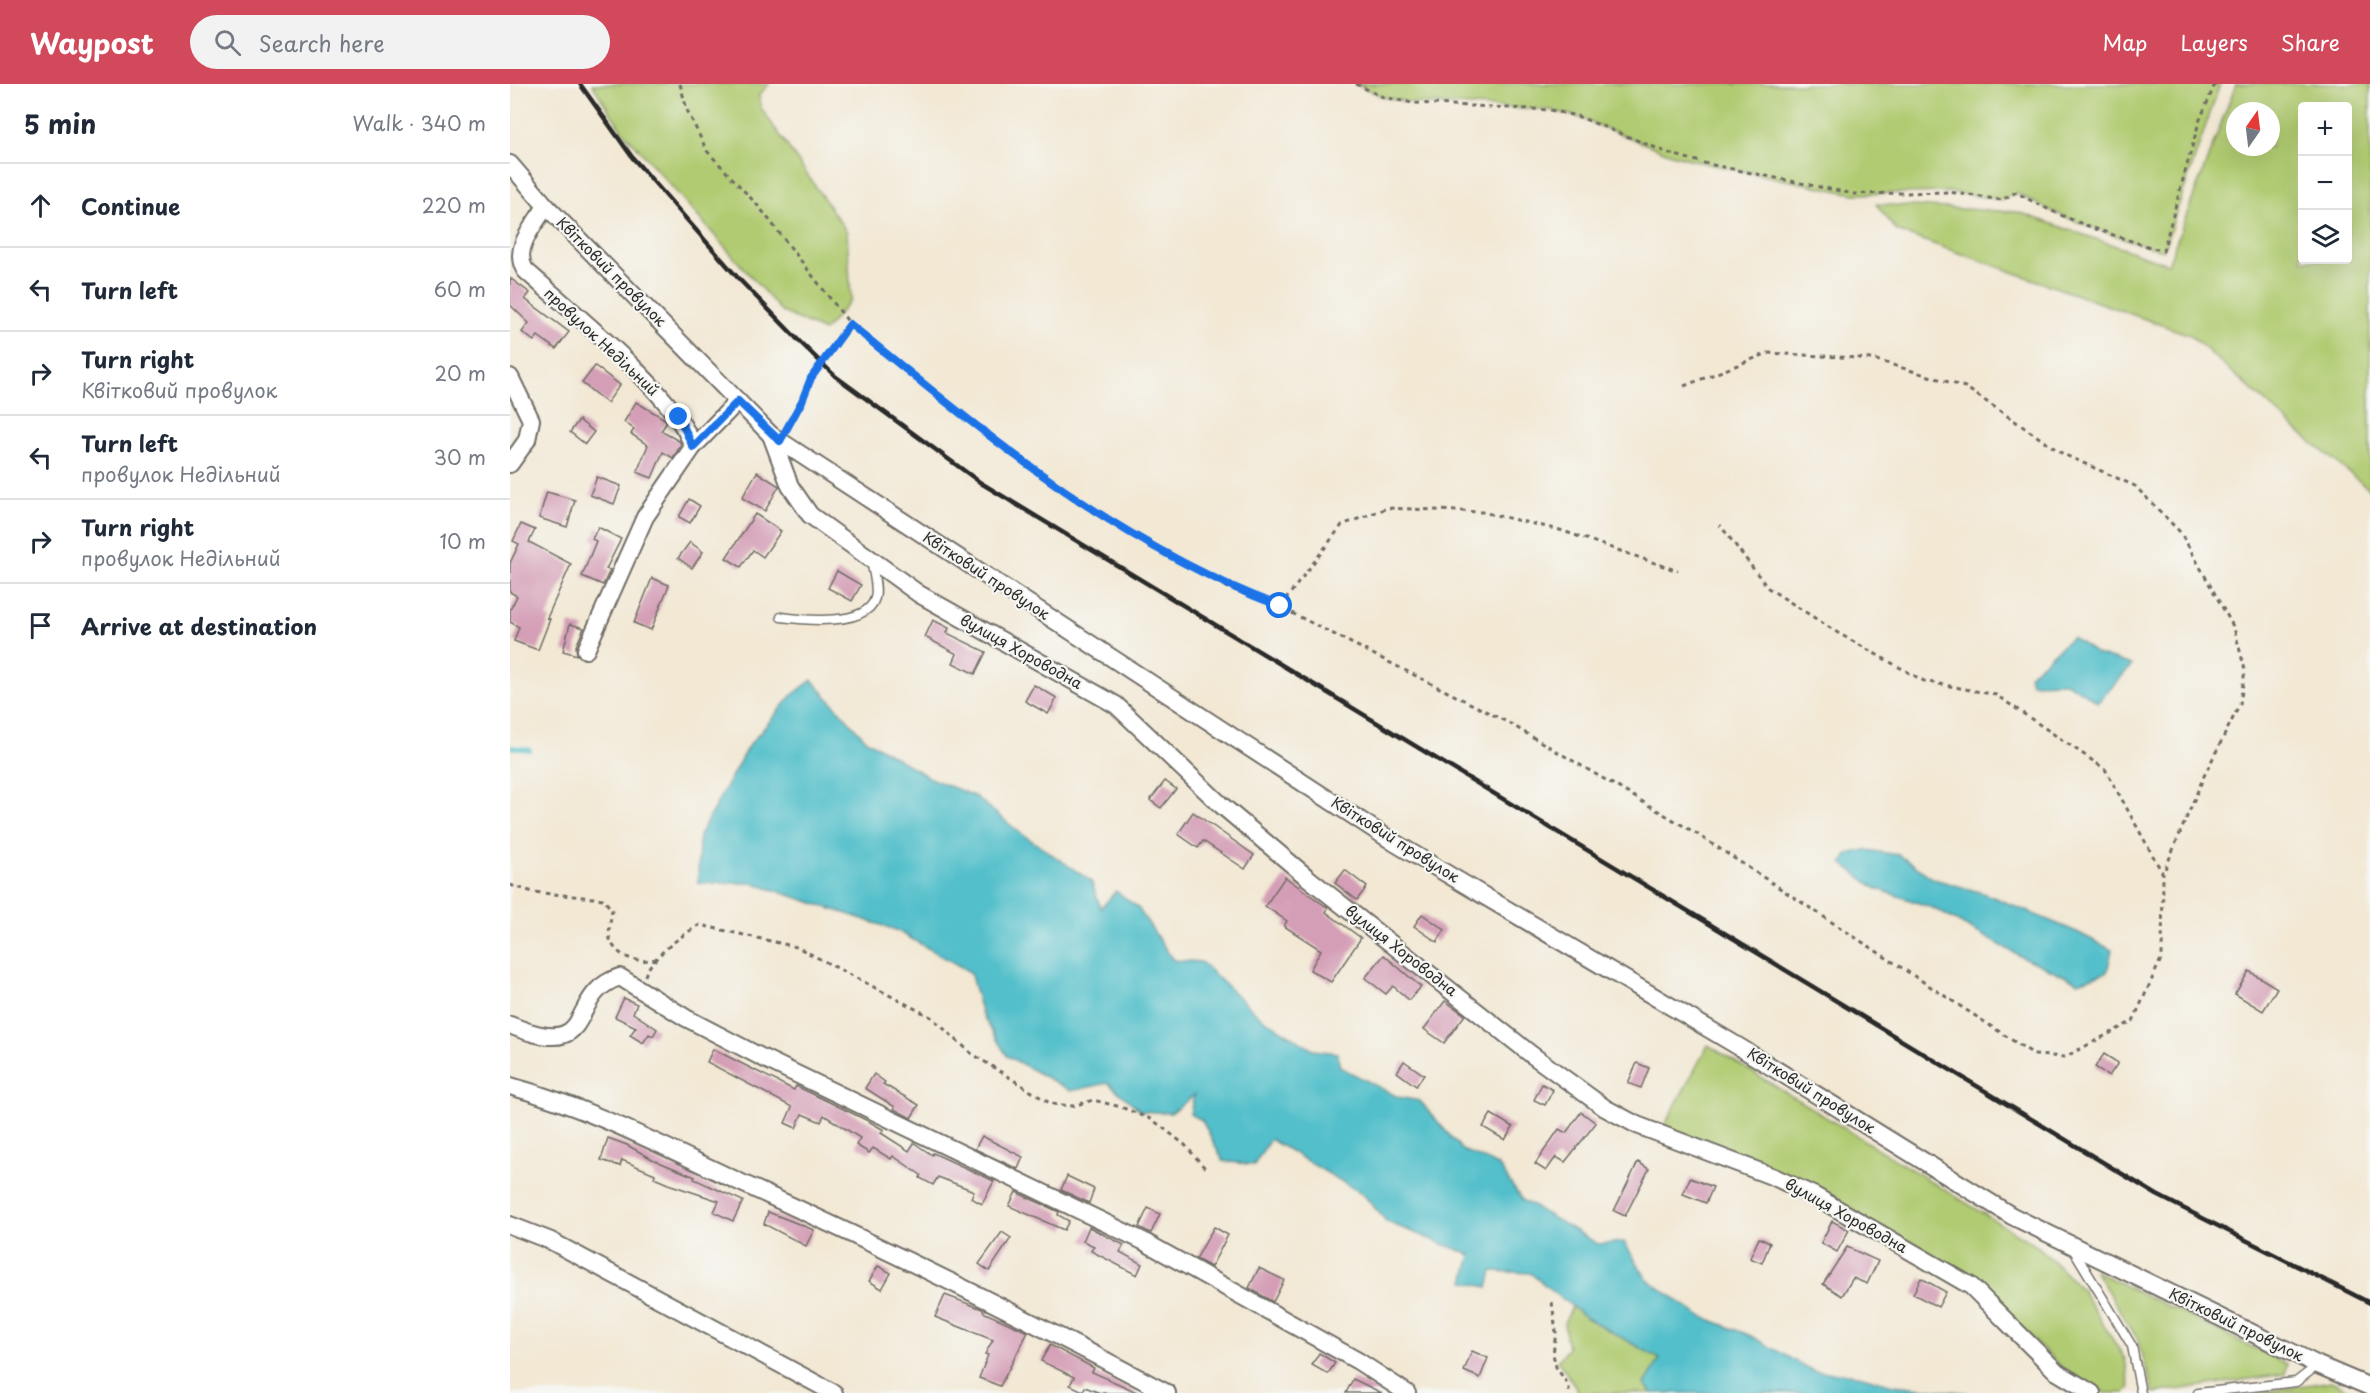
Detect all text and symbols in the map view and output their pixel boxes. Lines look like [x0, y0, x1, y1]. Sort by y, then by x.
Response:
search box [190, 15, 610, 69]
text: Waypost [30, 21, 154, 64]
icon: search [211, 26, 244, 59]
text: Search here [259, 26, 385, 59]
text: Map [2103, 26, 2147, 58]
text: Layers [2180, 26, 2248, 58]
text: Share [2281, 26, 2340, 58]
north arrow [2226, 102, 2280, 156]
map controls [2298, 102, 2352, 264]
button: + [2298, 102, 2352, 156]
text: 5 min [24, 104, 96, 143]
text: Walk · 340 m [353, 108, 486, 138]
button: − [2298, 156, 2352, 210]
icon: ahead [24, 189, 57, 222]
text: Continue [81, 189, 180, 222]
text: 220 m [422, 190, 486, 220]
button: layers [2298, 210, 2352, 264]
street label: Квітковий провулок [552, 211, 672, 331]
icon: left [24, 273, 57, 306]
text: Turn left [81, 273, 178, 306]
text: 60 m [434, 274, 486, 304]
street label: провулок Недільний [539, 281, 665, 400]
text: Turn right [81, 342, 194, 375]
icon: right [24, 357, 57, 390]
text: 20 m [434, 358, 486, 388]
text: Квітковий провулок [81, 375, 278, 405]
route end [665, 403, 691, 429]
text: Turn left [81, 426, 178, 459]
icon: left [24, 441, 57, 474]
text: 30 m [433, 442, 486, 472]
text: провулок Недільний [81, 459, 280, 489]
text: Turn right [81, 510, 194, 543]
icon: right [24, 525, 57, 558]
street label: Квітковий провулок [919, 525, 1055, 625]
text: 10 m [439, 526, 486, 556]
text: провулок Недільний [81, 543, 280, 573]
route start [1266, 592, 1292, 618]
street label: вулиця Хороводна [956, 607, 1088, 694]
icon: arrive [24, 609, 57, 642]
text: Arrive at destination [81, 609, 317, 642]
street label: Квітковий провулок [1327, 790, 1464, 888]
street label: вулиця Хороводна [1341, 899, 1464, 1001]
street label: Квітковий провулок [1743, 1041, 1880, 1139]
street label: вулиця Хороводна [1781, 1171, 1913, 1258]
street label: Квітковий провулок [2165, 1281, 2308, 1366]

